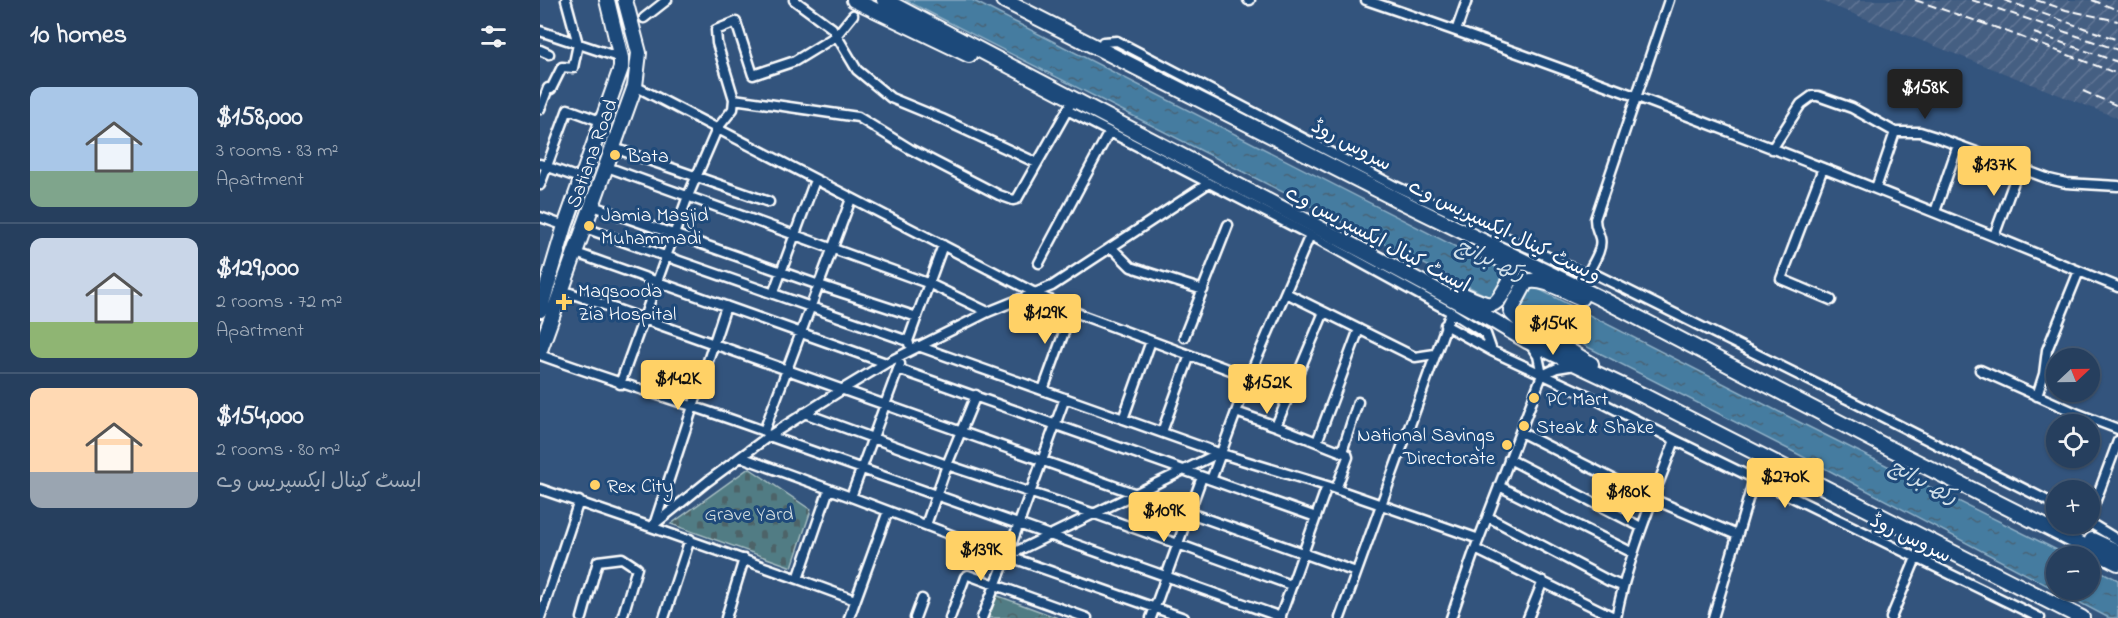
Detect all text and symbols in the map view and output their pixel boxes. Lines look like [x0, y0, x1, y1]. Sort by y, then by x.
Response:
text: 10 homes [30, 17, 127, 55]
icon: filters [477, 20, 510, 53]
pin: $158K [1883, 69, 1967, 120]
text: $158K [1901, 74, 1949, 103]
street label: Satiana Road [560, 95, 626, 212]
text: $158,000 [216, 99, 303, 137]
icon: home [78, 111, 150, 183]
street label: سروس روڈ [1305, 113, 1396, 180]
text: 3 rooms · 83 m² [216, 137, 338, 166]
place label: Bata [626, 143, 669, 172]
pin: $137K [1952, 146, 2036, 197]
marker: Bata [608, 148, 622, 162]
text: $137K [1972, 151, 2016, 180]
text: Apartment [216, 166, 304, 195]
street label: ویسٹ کینال ایکسپریس وے [1403, 173, 1605, 292]
street label: ایسٹ کینال ایکسپریس وے [1279, 179, 1474, 301]
place label: Jamia Masjid Muhammadi [601, 202, 708, 254]
marker: Jamia Masjid Muhammadi [582, 219, 596, 233]
water label: رکھ برانچ [1451, 232, 1530, 290]
text: $129,000 [216, 250, 299, 288]
icon: home [78, 262, 150, 334]
place label: Maqsooda Zia Hospital [578, 278, 676, 330]
text: 2 rooms · 72 m² [216, 288, 343, 317]
marker: Maqsooda Zia Hospital [555, 293, 573, 311]
pin: $129K [1003, 294, 1087, 345]
text: $129K [1023, 299, 1067, 328]
pin: $154K [1511, 305, 1595, 356]
text: $154K [1529, 310, 1577, 339]
text: Apartment [216, 317, 304, 346]
north arrow [2046, 348, 2100, 402]
map controls [2046, 348, 2100, 600]
pin: $142K [636, 360, 720, 411]
pin: $152K [1225, 364, 1309, 415]
text: $142K [655, 365, 701, 394]
text: $152K [1242, 369, 1292, 398]
place label: PC Mart [1546, 386, 1609, 415]
marker: PC Mart [1527, 391, 1541, 405]
text: $154,000 [216, 398, 304, 436]
icon: home [78, 412, 150, 484]
place label: Steak & Shake [1536, 414, 1654, 443]
button: locate [2046, 414, 2100, 468]
marker: Steak & Shake [1517, 419, 1531, 433]
place label: National Savings Directorate [1357, 422, 1495, 474]
text: 2 rooms · 80 m² [216, 436, 341, 465]
marker: National Savings Directorate [1500, 438, 1514, 452]
water label: رکھ برانچ [1884, 452, 1962, 513]
pin: $270K [1743, 458, 1827, 509]
text: $270K [1761, 463, 1809, 492]
text: ایسٹ کینال ایکسپریس وے [216, 468, 421, 497]
place label: Rex City [607, 473, 673, 502]
pin: $180K [1586, 473, 1670, 524]
marker: Rex City [588, 478, 602, 492]
text: $180K [1606, 478, 1650, 507]
button: + [2046, 480, 2100, 534]
pin: $109K [1122, 492, 1206, 543]
text: $109K [1143, 497, 1185, 526]
park label: Grave Yard [704, 501, 794, 530]
street label: سروس روڈ [1864, 507, 1956, 571]
pin: $139K [939, 531, 1023, 582]
text: $139K [960, 536, 1002, 565]
button: − [2046, 546, 2100, 600]

